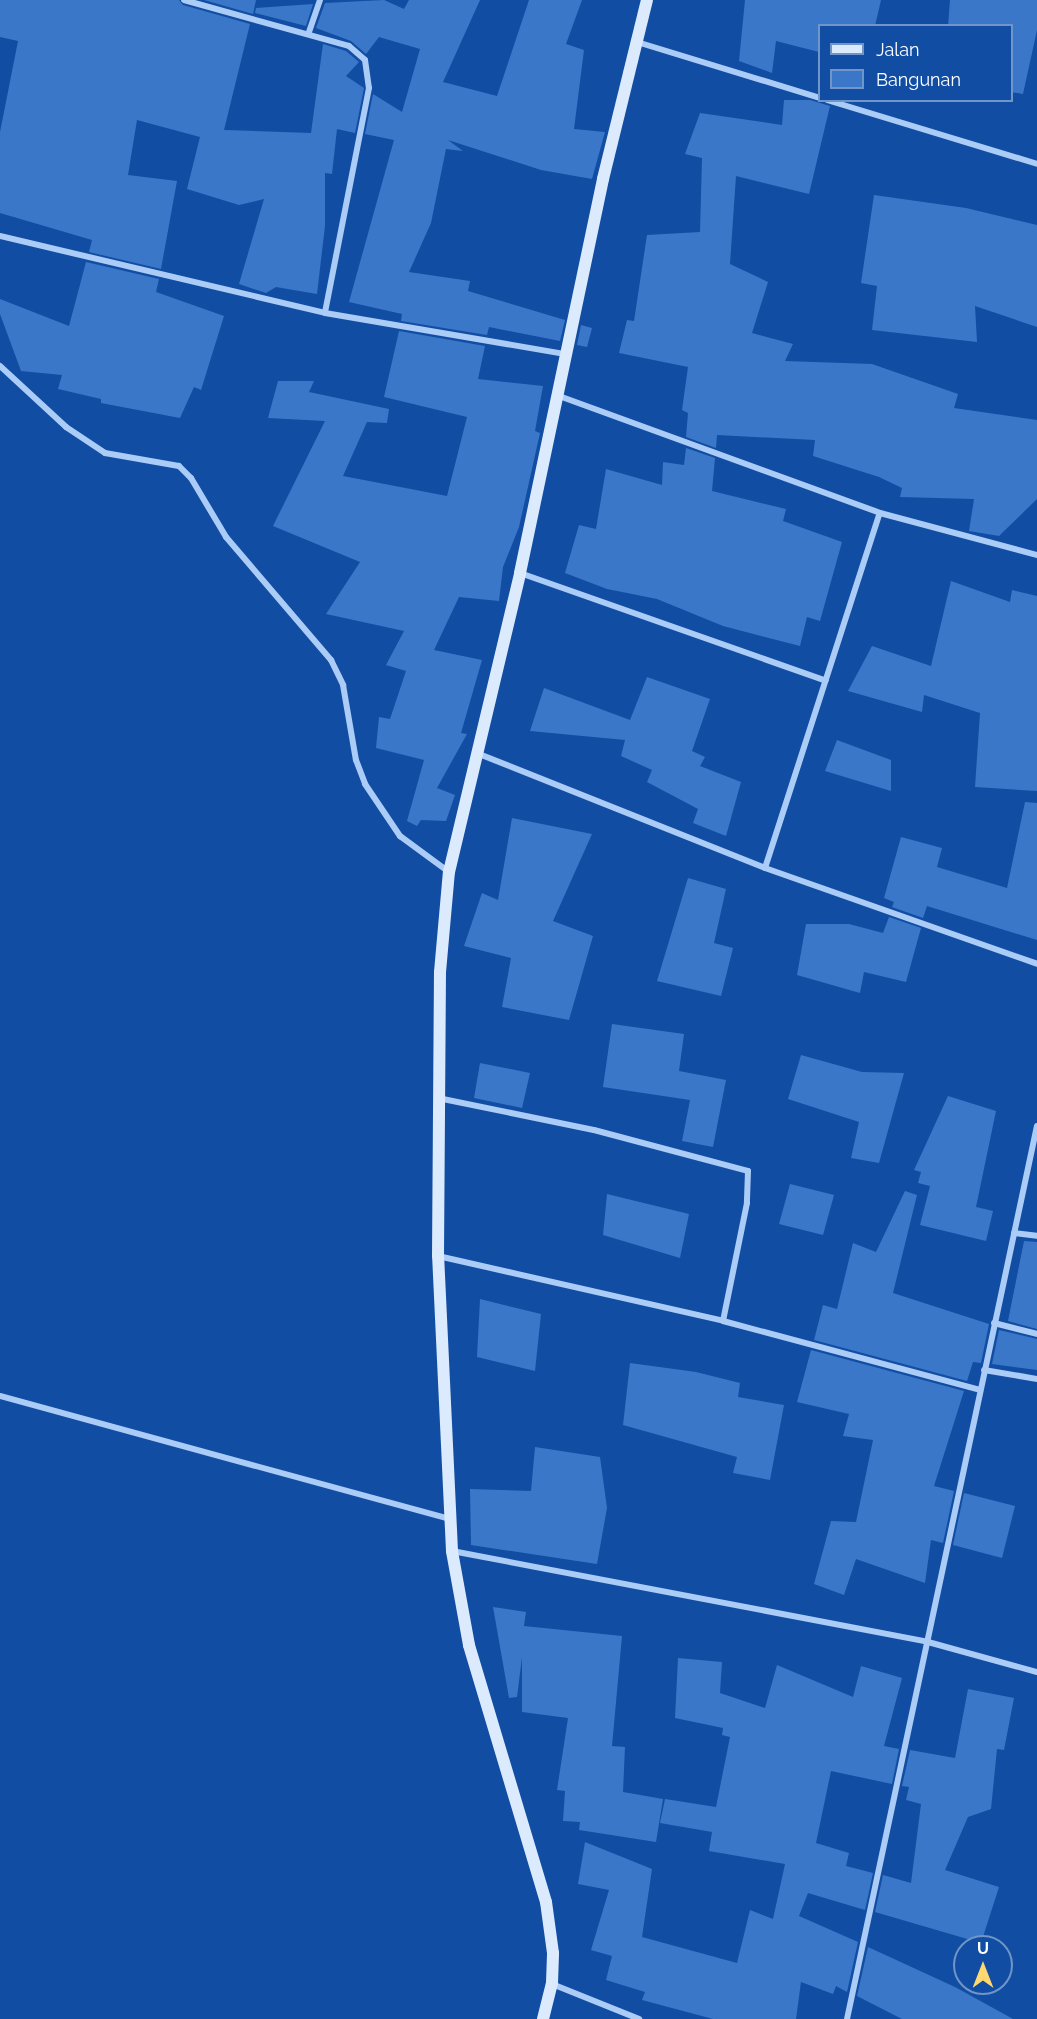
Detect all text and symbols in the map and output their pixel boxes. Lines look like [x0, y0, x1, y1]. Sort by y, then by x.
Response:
legend [818, 24, 1013, 102]
text: Jalan [876, 39, 920, 60]
text: Bangunan [876, 69, 961, 90]
north arrow [953, 1935, 1013, 1995]
text: U [977, 1939, 989, 1958]

